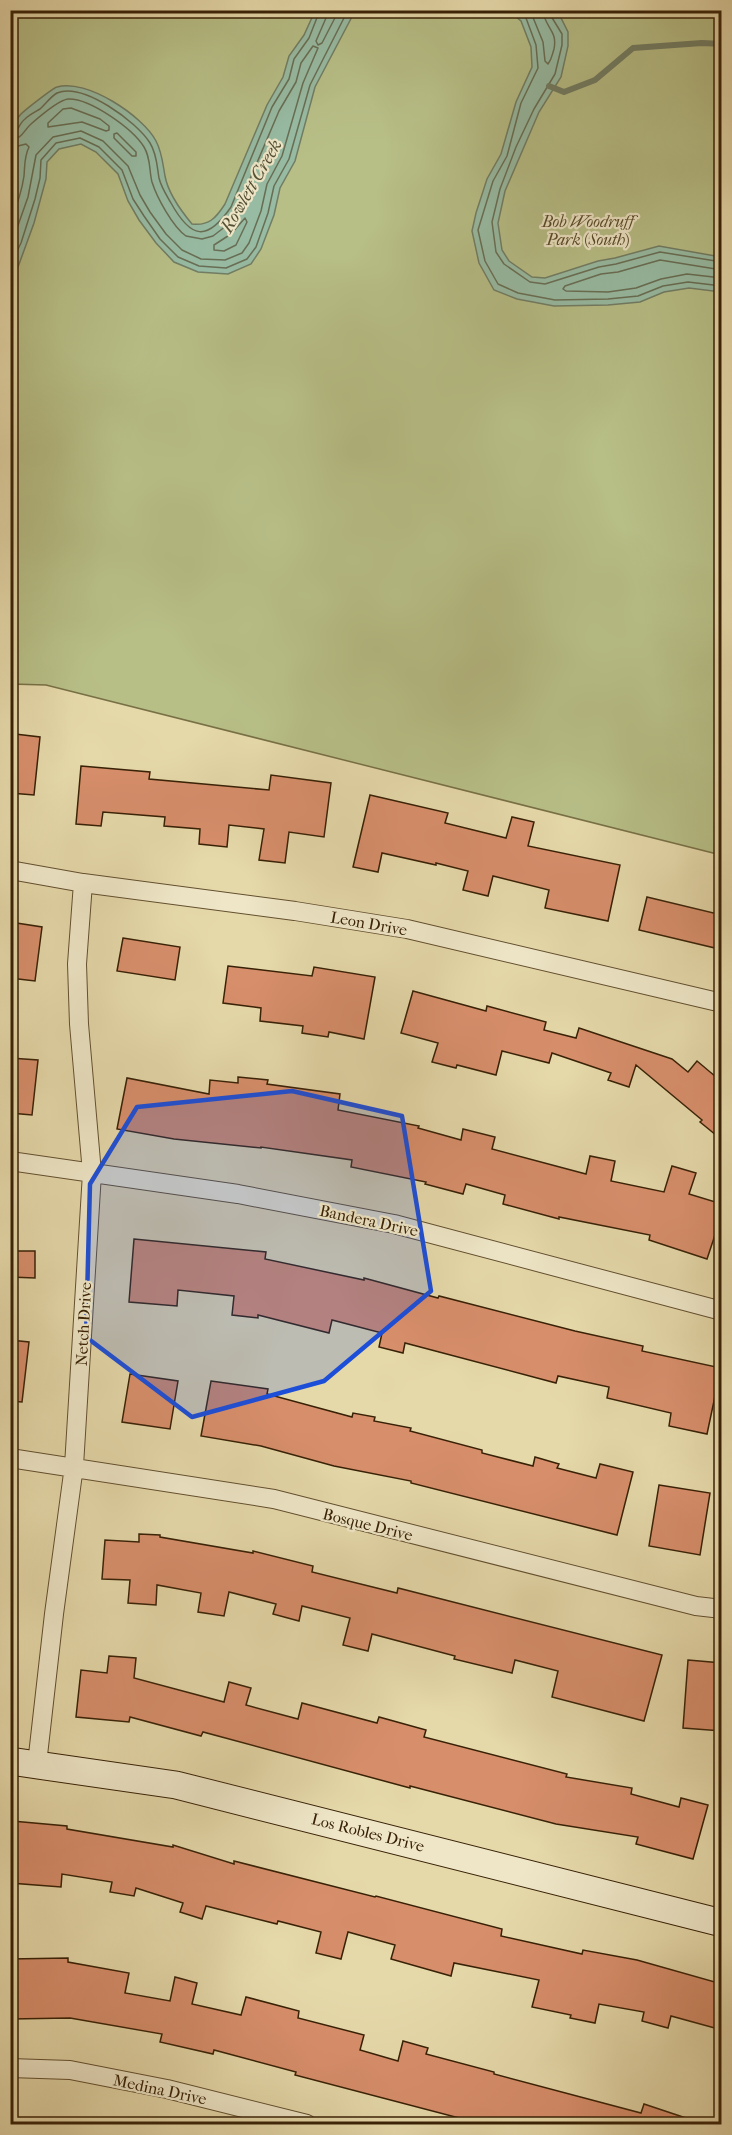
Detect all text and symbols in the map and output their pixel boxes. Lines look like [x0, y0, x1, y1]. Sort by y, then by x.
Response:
water label: Rowlett Creek [216, 136, 287, 237]
park label: Bob Woodruff Park (South) [541, 212, 639, 249]
street label: Leon Drive [329, 907, 409, 940]
street label: Bandera Drive [318, 1201, 420, 1240]
street label: Netch Drive [72, 1282, 95, 1366]
street label: Bosque Drive [321, 1504, 415, 1545]
street label: Los Robles Drive [310, 1809, 426, 1856]
street label: Medina Drive [111, 2070, 208, 2109]

